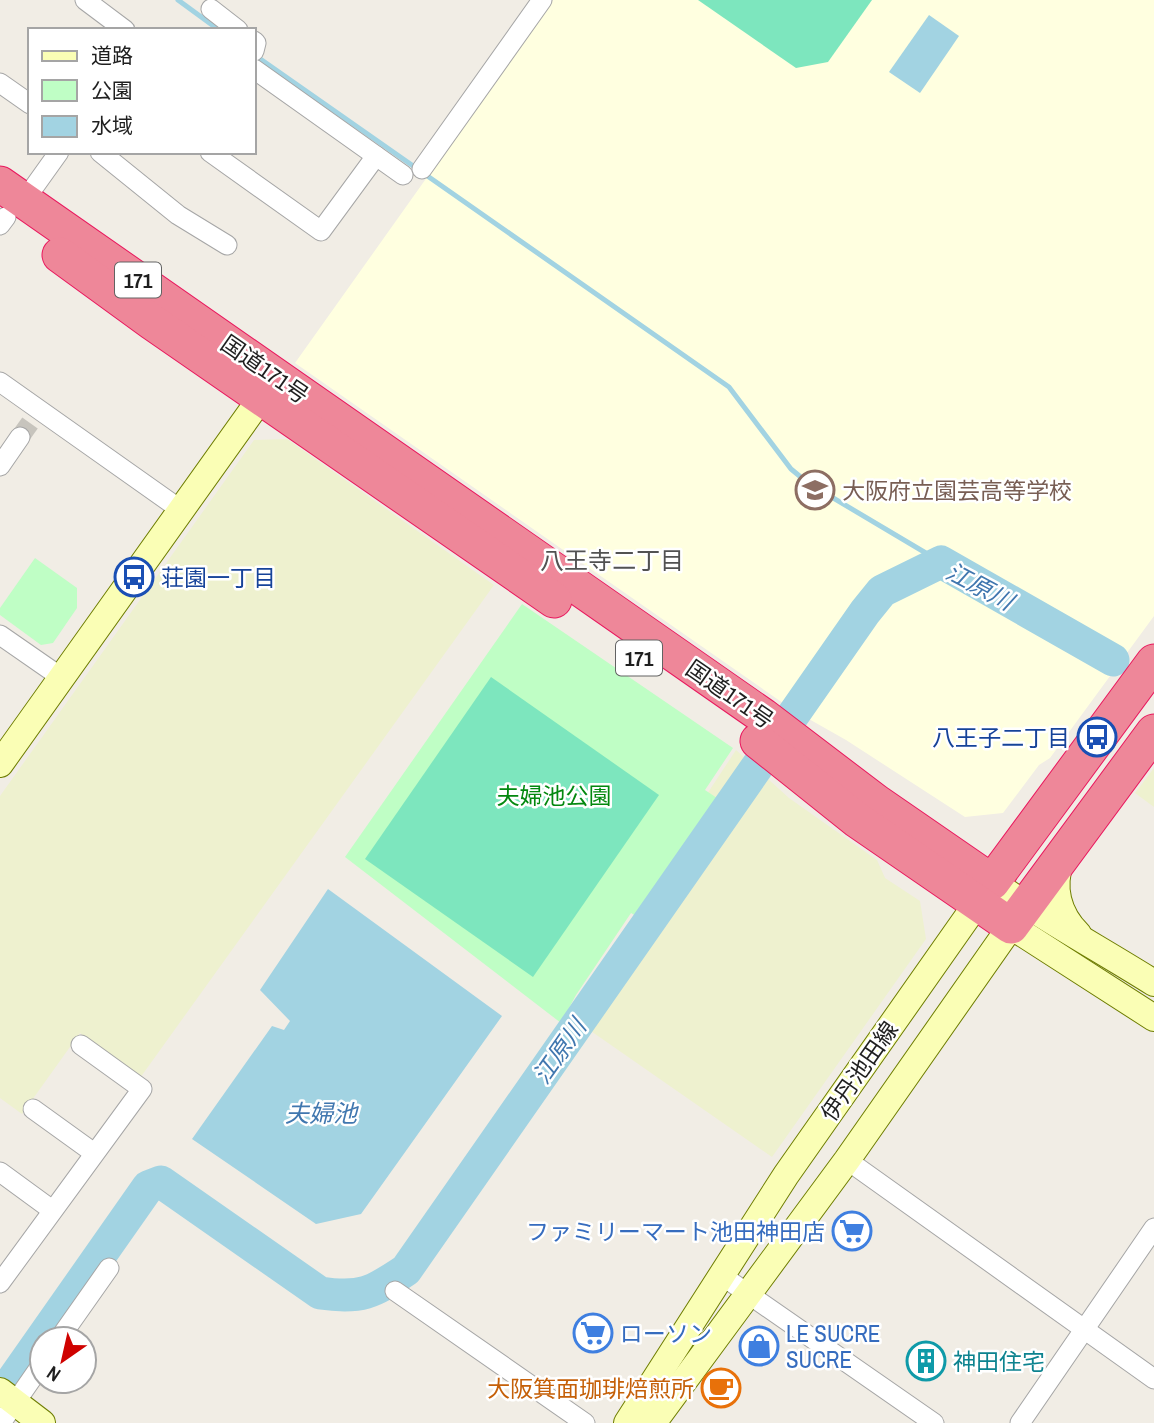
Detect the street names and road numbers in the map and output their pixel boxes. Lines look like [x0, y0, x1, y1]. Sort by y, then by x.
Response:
road number: 171 [115, 262, 161, 298]
street label: 国道171号 [215, 327, 315, 411]
road number: 171 [616, 640, 662, 676]
street label: 国道171号 [680, 652, 780, 736]
street label: 伊丹池田線 [813, 1015, 905, 1127]

